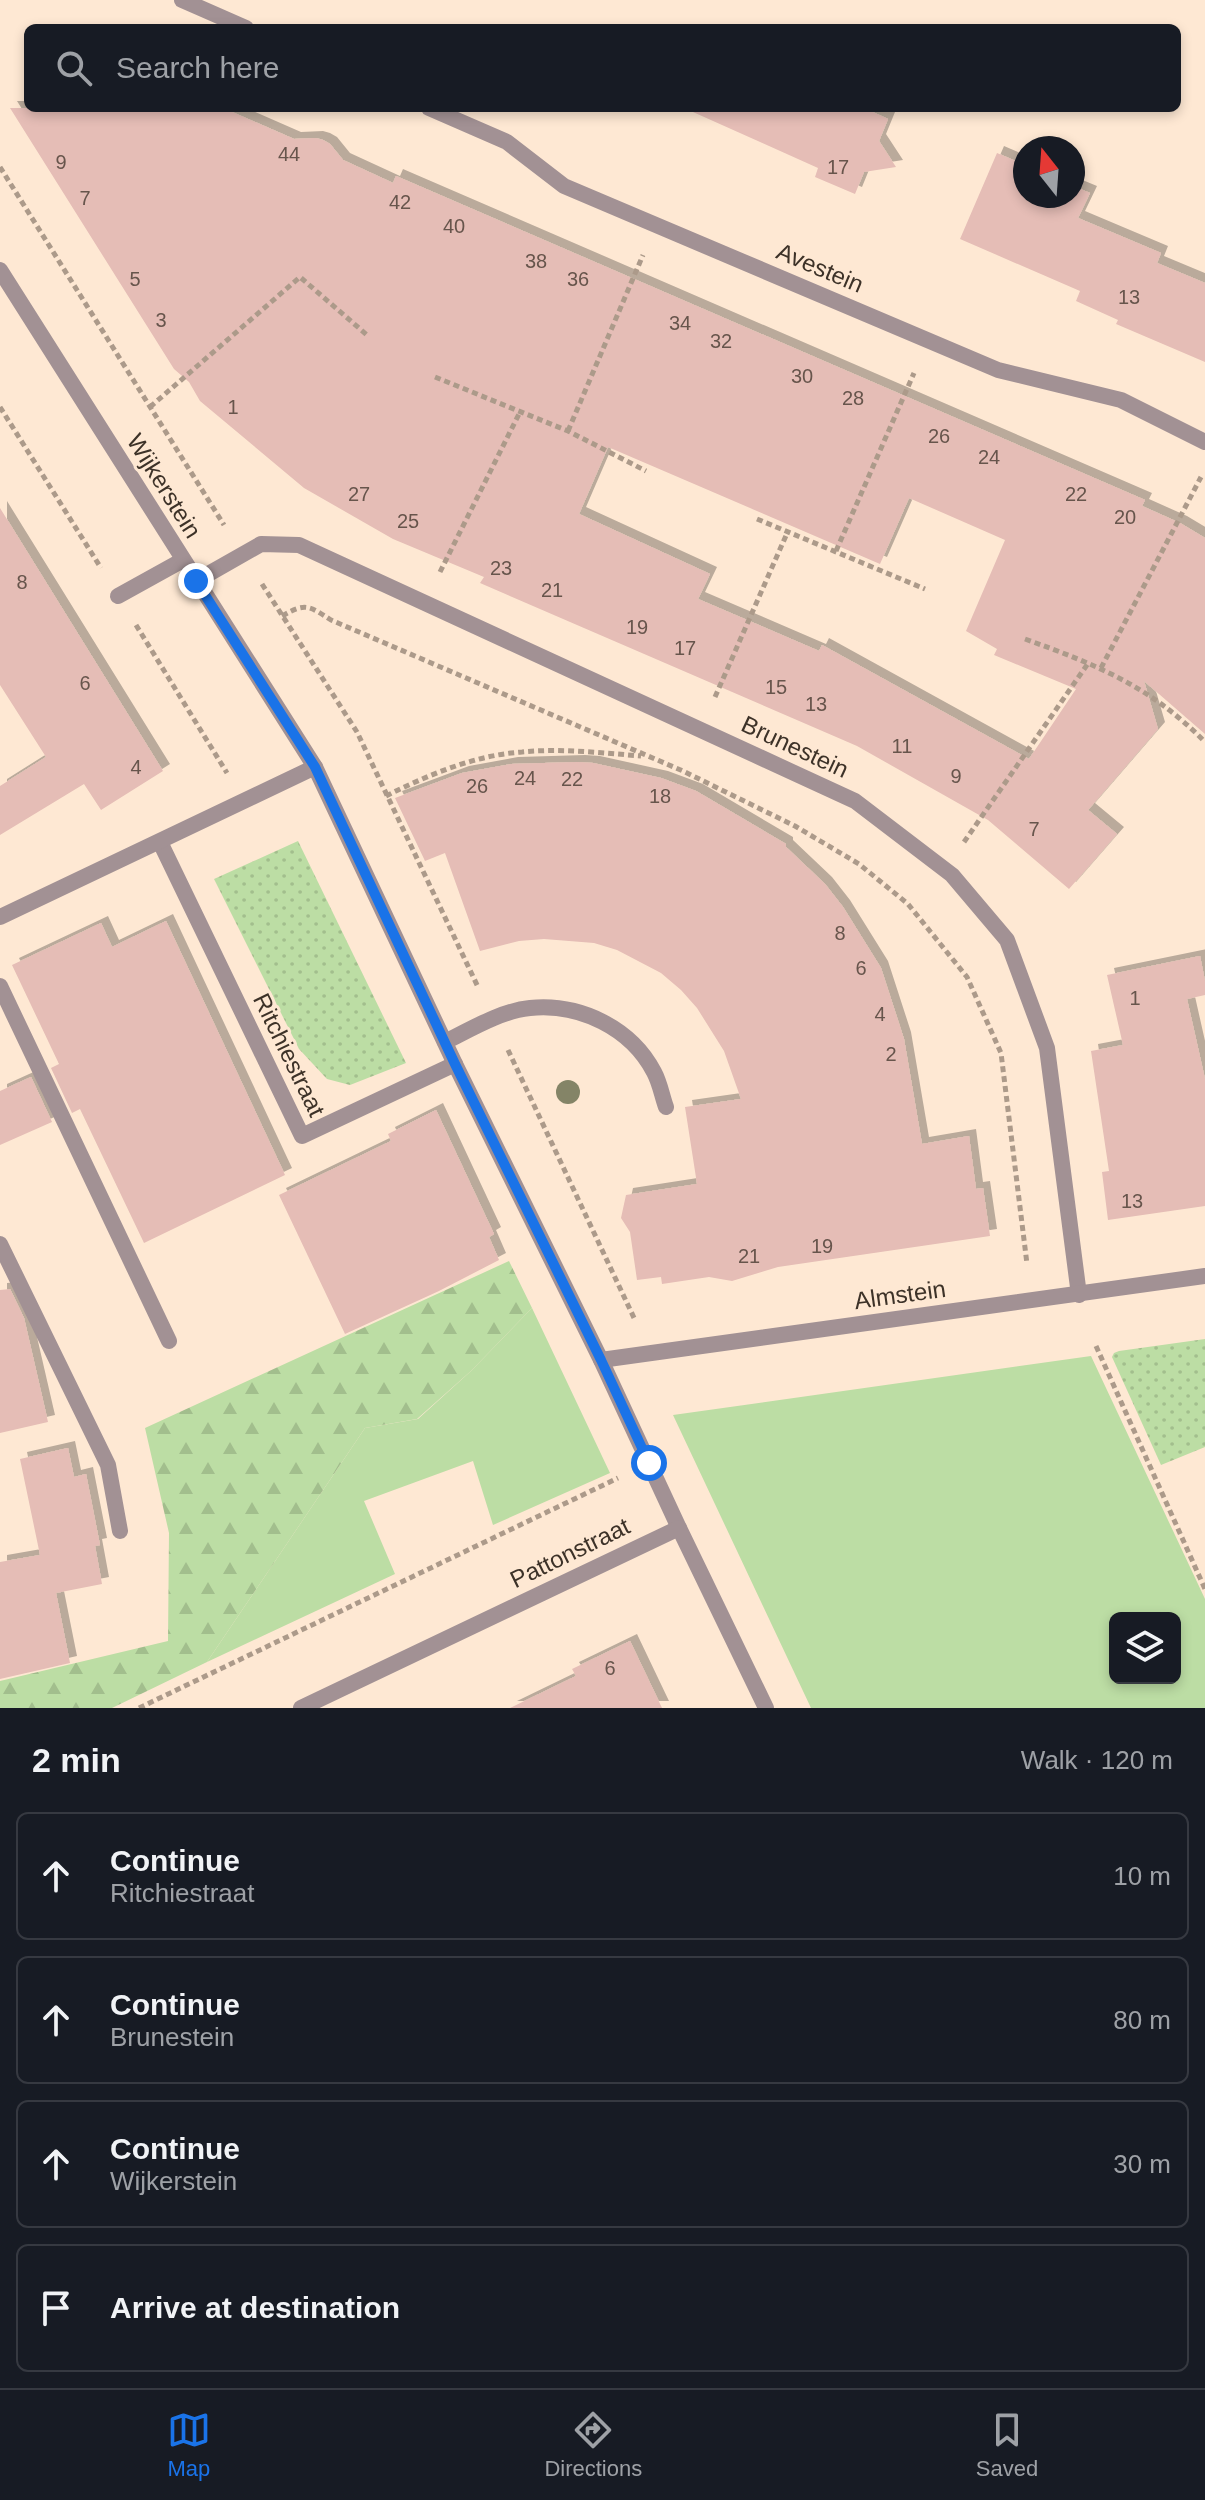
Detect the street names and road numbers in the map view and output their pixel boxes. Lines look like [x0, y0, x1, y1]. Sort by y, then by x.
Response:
street label: Avestein [773, 237, 868, 298]
street label: Wijkerstein [122, 429, 207, 543]
street label: Brunestein [738, 710, 853, 783]
street label: Ritchiestraat [248, 989, 331, 1121]
street label: Almstein [852, 1275, 947, 1314]
street label: Pattonstraat [506, 1512, 634, 1593]

